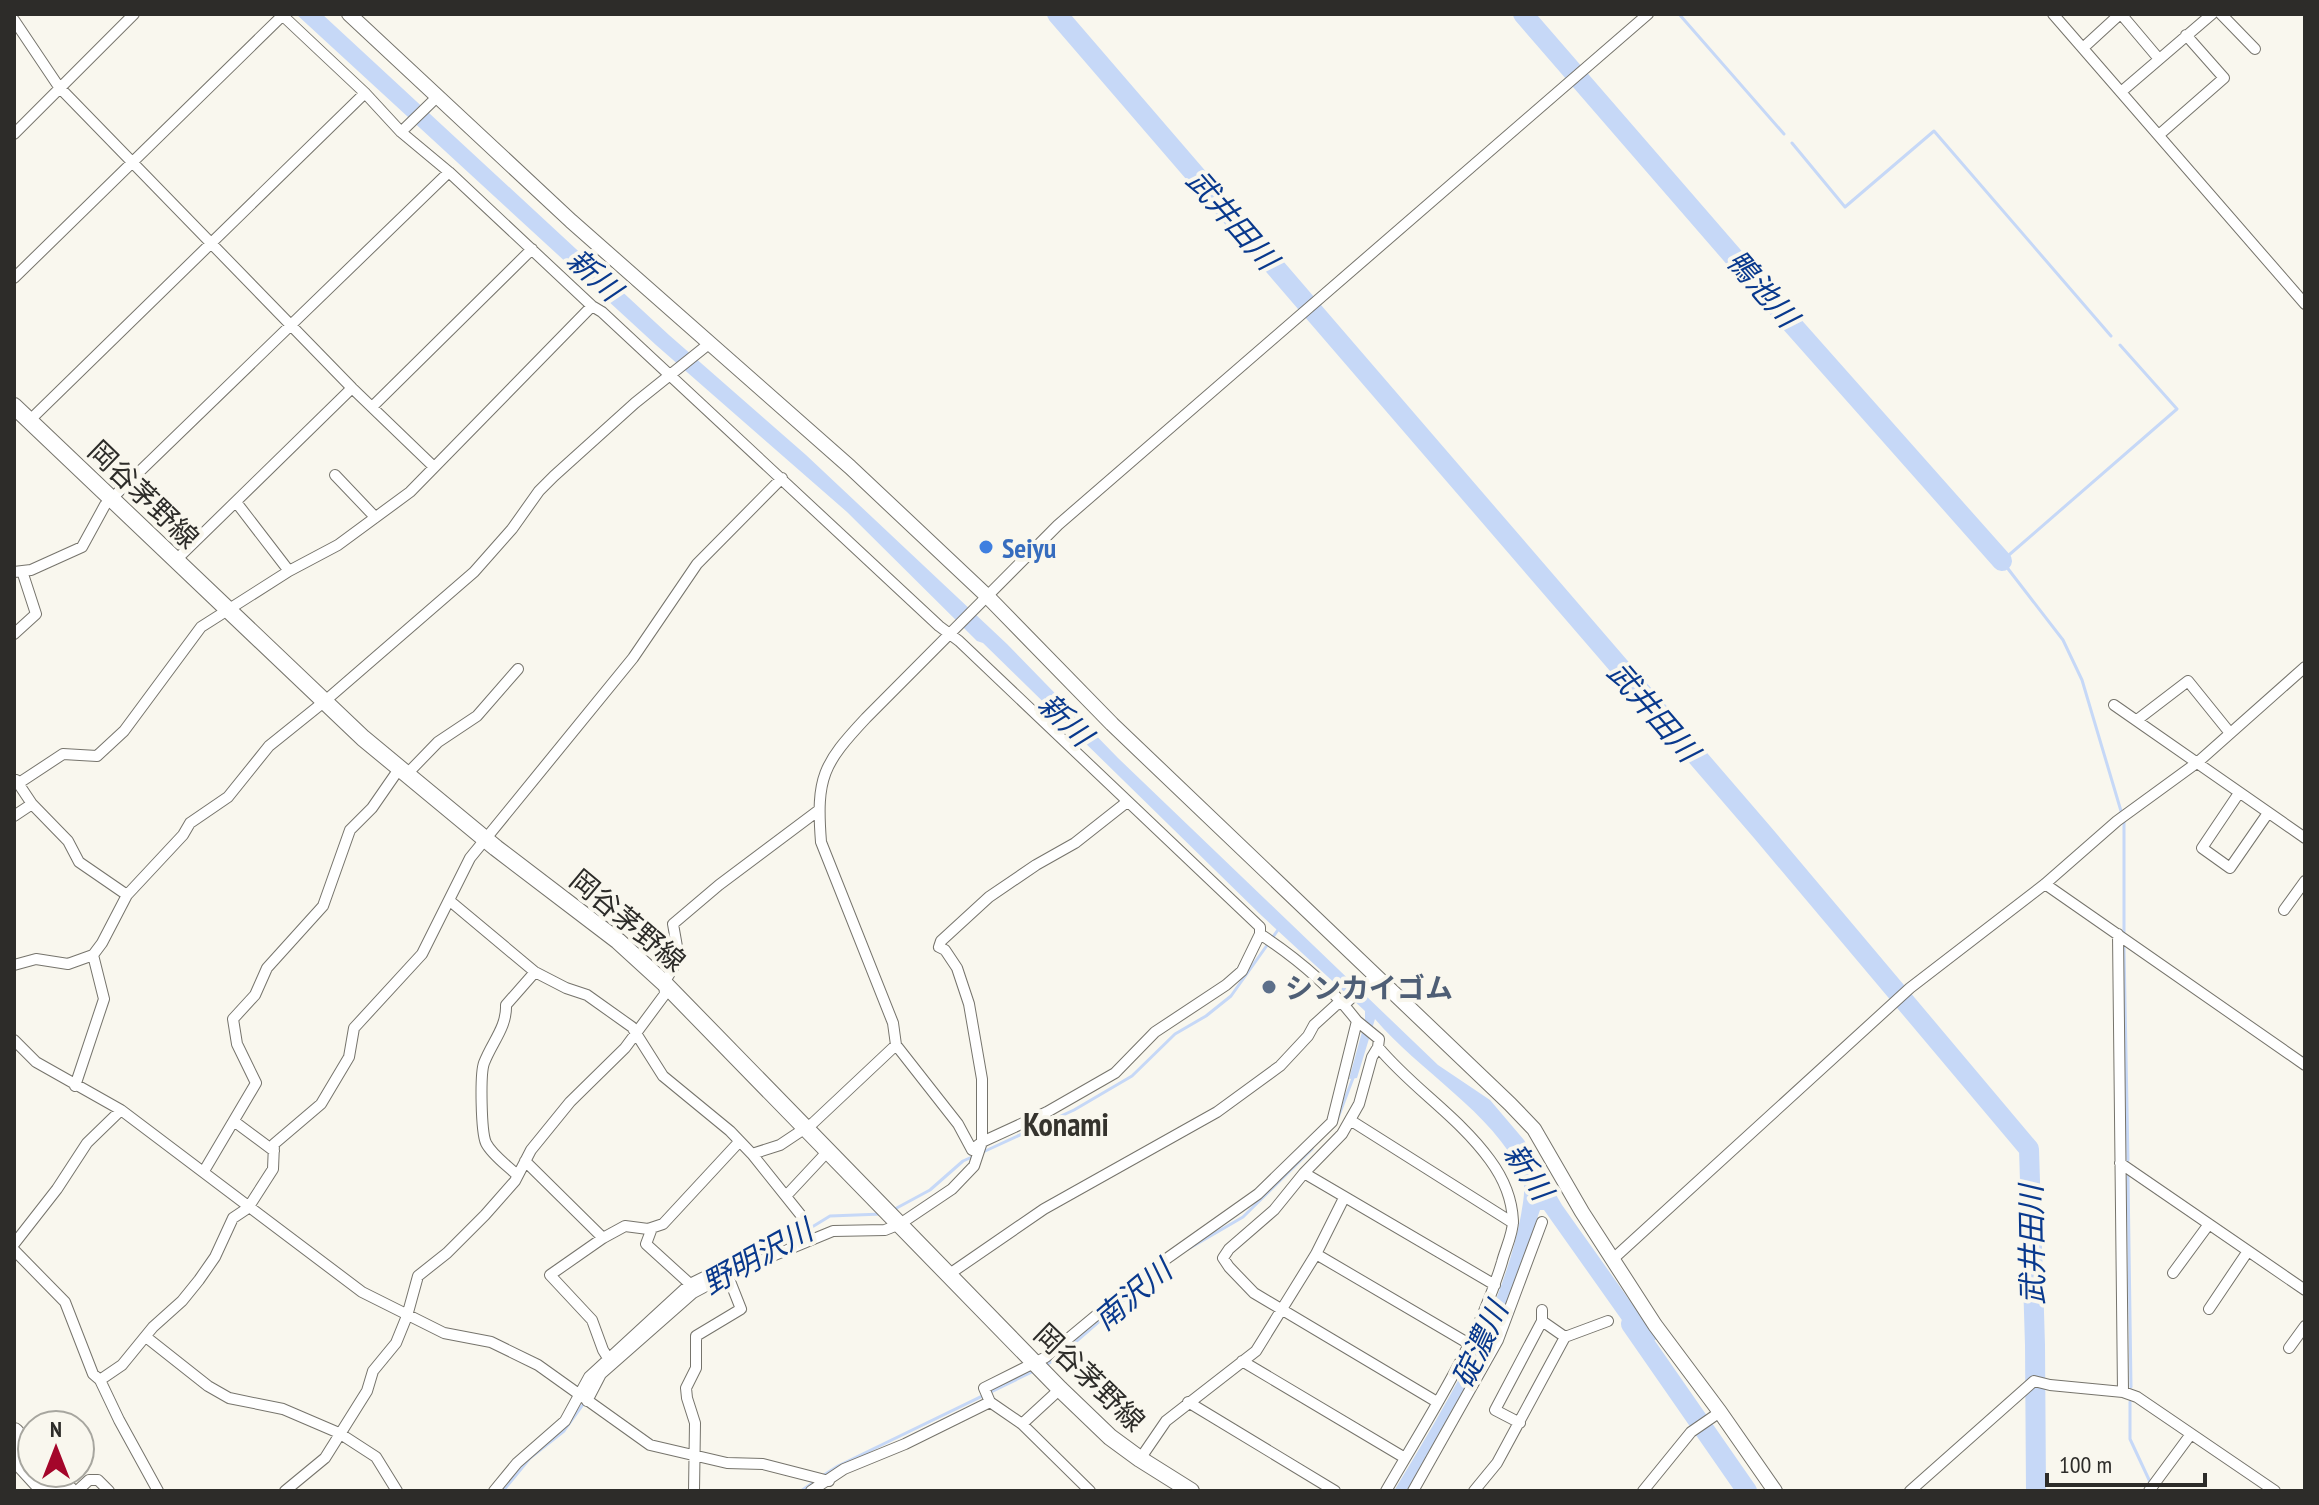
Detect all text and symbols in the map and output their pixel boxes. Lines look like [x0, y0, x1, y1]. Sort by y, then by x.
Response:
water label: 武井田川 [1179, 161, 1289, 279]
water label: 新川 [560, 239, 633, 311]
water label: 鴨池川 [1719, 241, 1809, 337]
street label: 岡谷茅野線 [81, 432, 207, 556]
place label: Seiyu [1002, 529, 1056, 566]
marker: Seiyu [977, 538, 995, 556]
water label: 武井田川 [1600, 653, 1710, 771]
water label: 新川 [1031, 684, 1103, 756]
street label: 岡谷茅野線 [562, 861, 694, 979]
place label: シンカイゴム [1285, 969, 1453, 1006]
marker: シンカイゴム [1260, 978, 1278, 996]
district label: Konami [1023, 1103, 1109, 1145]
water label: 新川 [1496, 1135, 1564, 1209]
water label: 武井田川 [2010, 1182, 2052, 1305]
water label: 野明沢川 [695, 1208, 822, 1302]
water label: 南沢川 [1085, 1248, 1181, 1338]
water label: 碇濃川 [1442, 1292, 1517, 1393]
street label: 岡谷茅野線 [1027, 1315, 1153, 1439]
north arrow [16, 1409, 96, 1489]
text: N [50, 1415, 62, 1443]
scale bar [2047, 1437, 2205, 1487]
text: 100 m [2059, 1449, 2112, 1480]

